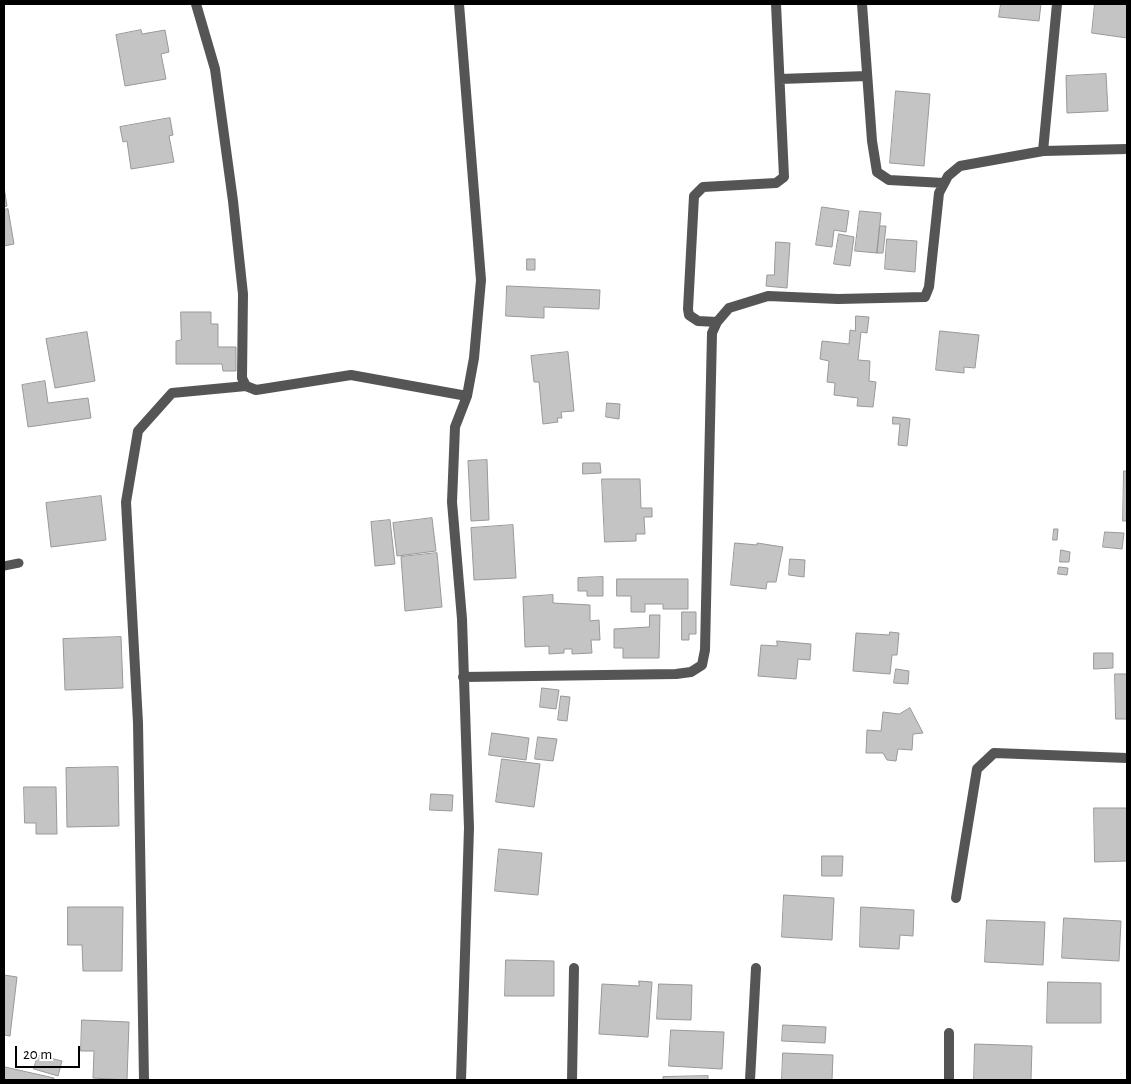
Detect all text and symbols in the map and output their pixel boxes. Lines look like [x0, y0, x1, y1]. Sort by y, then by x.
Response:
scale bar [18, 1036, 82, 1068]
text: 20 m [23, 1047, 52, 1062]

